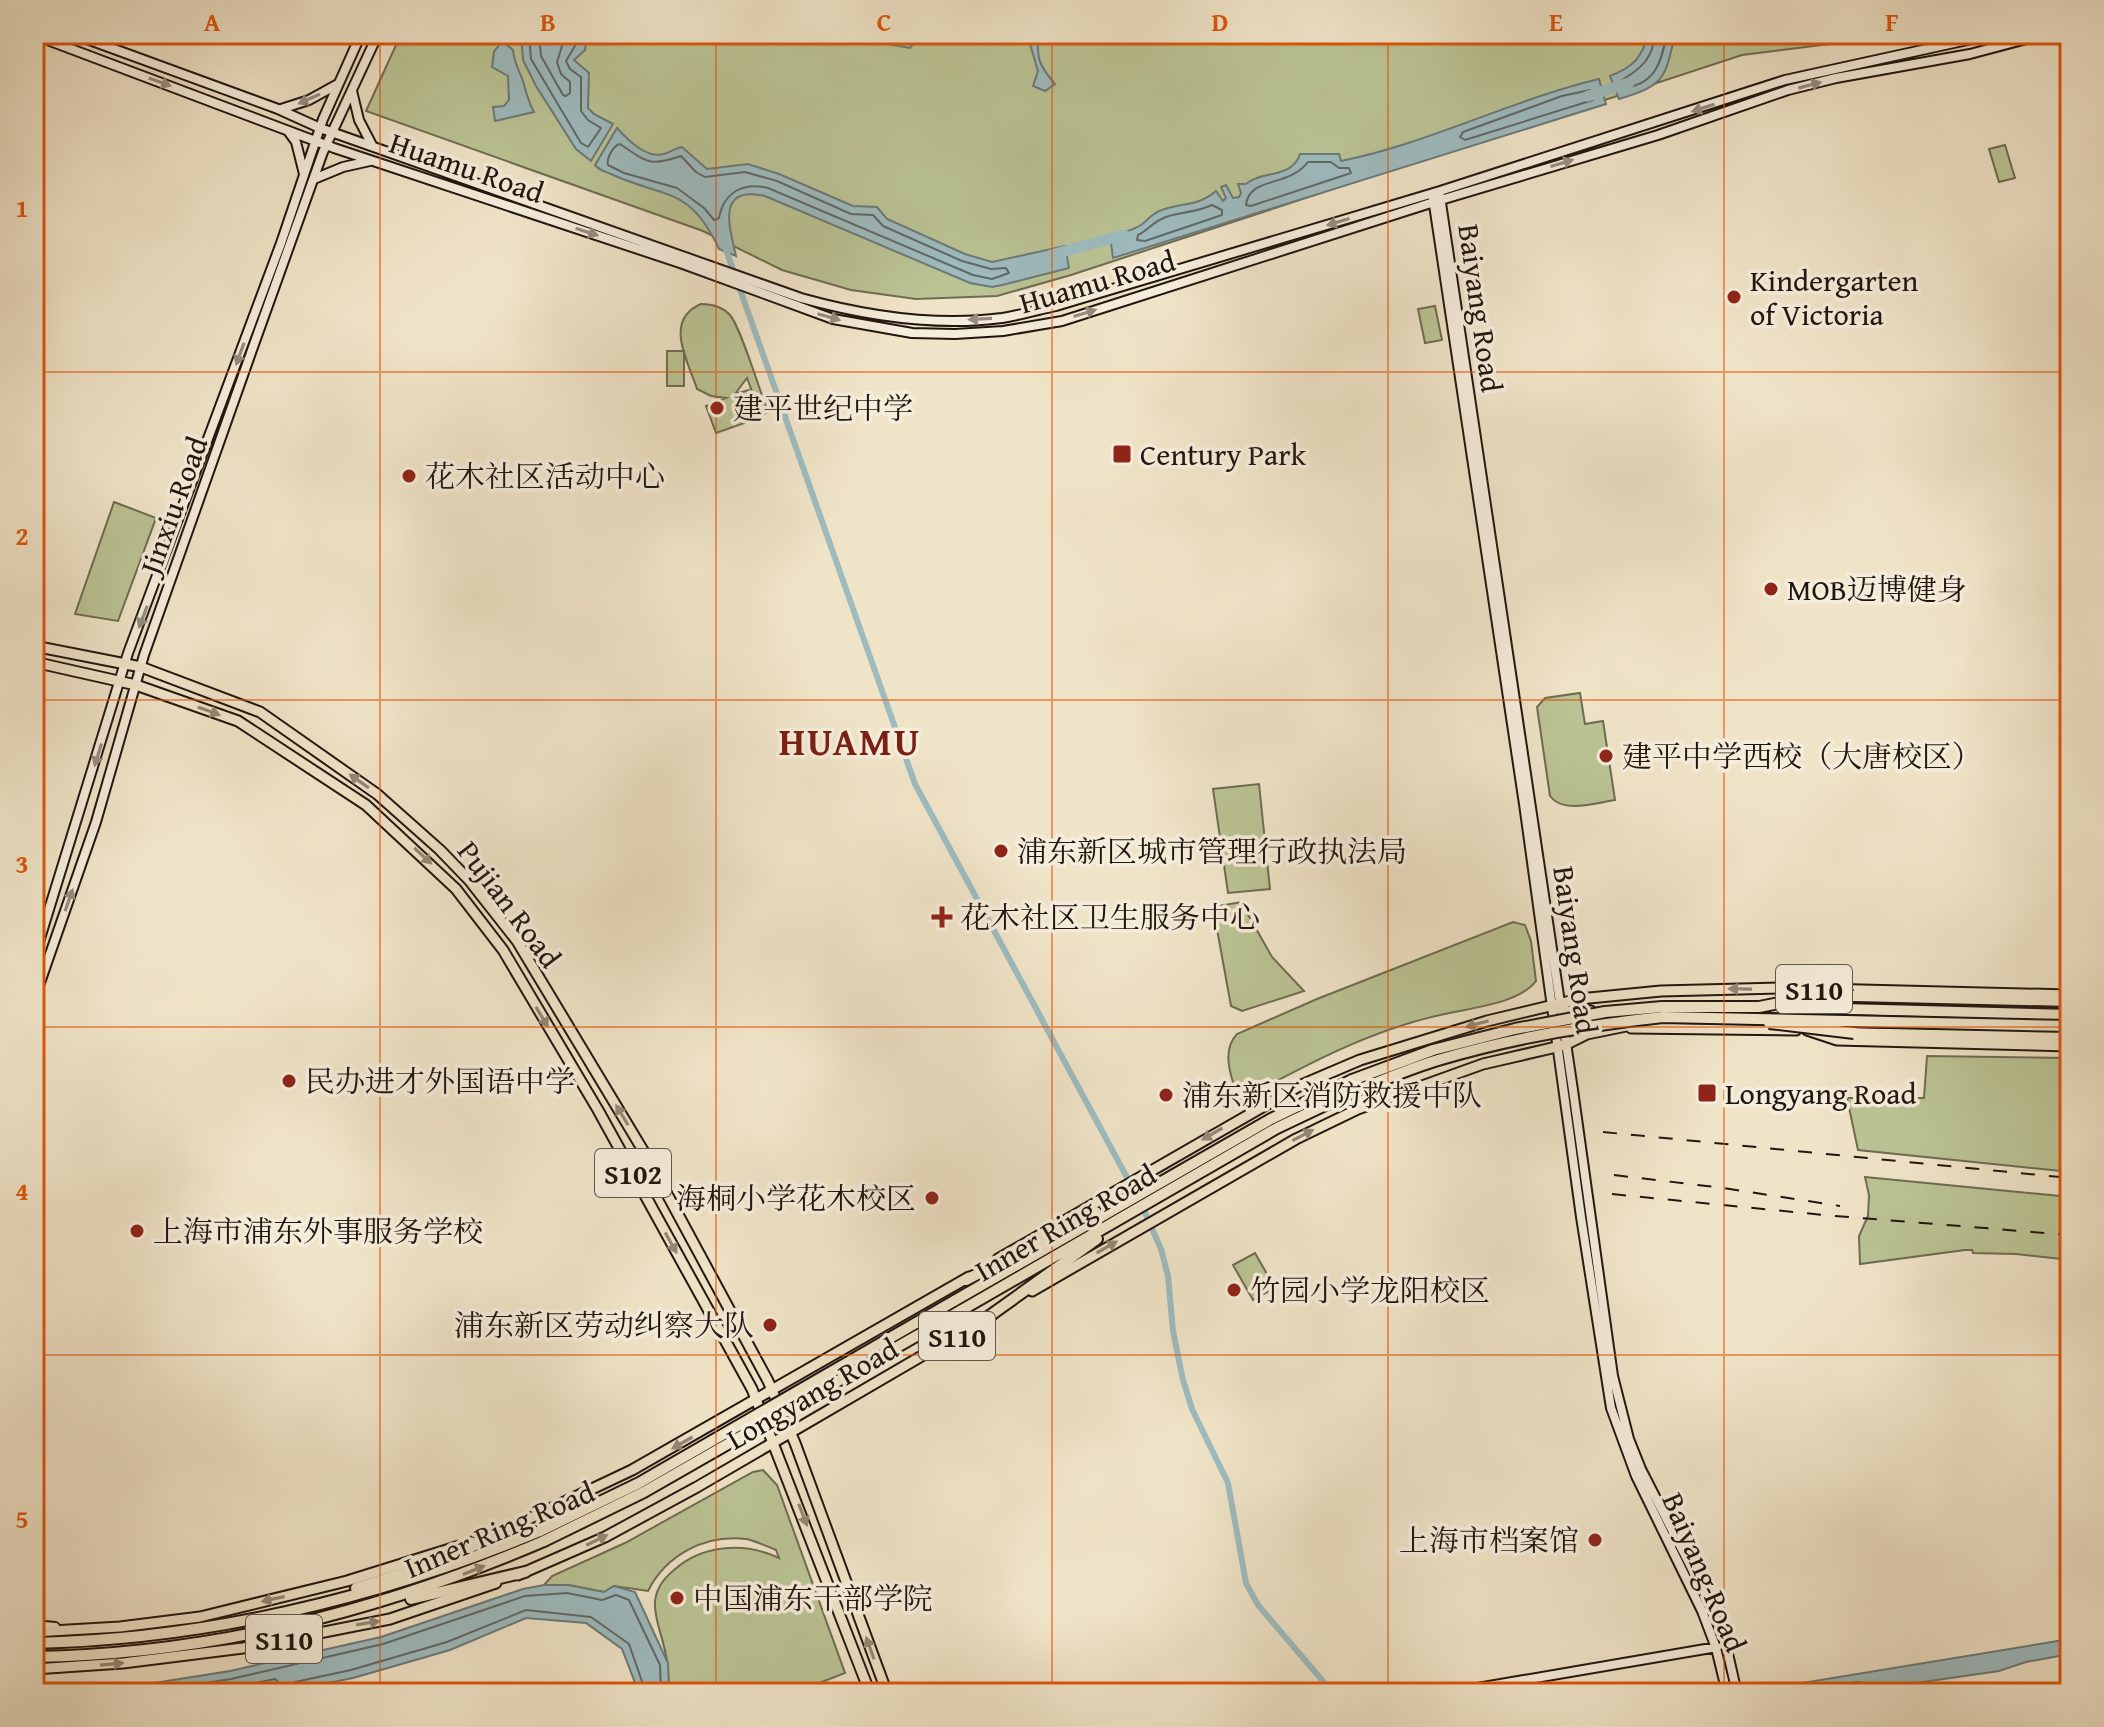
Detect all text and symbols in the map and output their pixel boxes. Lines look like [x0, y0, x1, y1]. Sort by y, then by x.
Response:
text: A [204, 2, 221, 41]
text: B [540, 2, 556, 41]
text: C [877, 2, 891, 41]
text: D [1212, 2, 1228, 41]
text: E [1549, 2, 1563, 41]
text: F [1885, 2, 1899, 41]
one-way arrow [148, 76, 172, 89]
one-way arrow [1797, 78, 1822, 90]
one-way arrow [297, 92, 321, 106]
one-way arrow [1690, 102, 1714, 115]
street label: Huamu Road [384, 120, 550, 214]
one-way arrow [1550, 156, 1574, 169]
text: 1 [15, 188, 29, 227]
one-way arrow [1326, 216, 1350, 229]
street label: Baiyang Road [1447, 221, 1515, 395]
one-way arrow [575, 227, 599, 239]
street label: Huamu Road [1014, 238, 1180, 324]
place label: Kindergarten of Victoria [1750, 258, 1919, 336]
marker: Kindergarten of Victoria [1725, 288, 1743, 306]
one-way arrow [1073, 307, 1097, 319]
one-way arrow [817, 311, 841, 324]
one-way arrow [967, 313, 992, 326]
one-way arrow [233, 342, 246, 366]
place label: 建平世纪中学 [733, 386, 913, 430]
marker: 建平世纪中学 [708, 399, 726, 417]
street label: Jinxiu Road [126, 430, 218, 584]
place label: Century Park [1140, 432, 1307, 476]
marker: Century Park [1111, 443, 1133, 465]
place label: 花木社区活动中心 [425, 454, 665, 498]
marker: 花木社区活动中心 [400, 467, 418, 485]
text: 2 [15, 516, 29, 555]
place label: MOB迈博健身 [1787, 567, 1967, 611]
marker: MOB迈博健身 [1762, 580, 1780, 598]
one-way arrow [136, 605, 149, 629]
one-way arrow [198, 706, 222, 718]
district label: HUAMU [779, 713, 921, 769]
place label: 建平中学西校（大唐校区） [1622, 734, 1982, 778]
one-way arrow [91, 743, 104, 767]
marker: 建平中学西校（大唐校区） [1597, 747, 1615, 765]
one-way arrow [349, 774, 370, 789]
place label: 浦东新区城市管理行政执法局 [1017, 829, 1407, 873]
street label: Pujian Road [448, 831, 572, 977]
marker: 浦东新区城市管理行政执法局 [992, 842, 1010, 860]
text: 3 [15, 844, 29, 883]
one-way arrow [414, 847, 433, 865]
street label: Baiyang Road [1542, 863, 1610, 1037]
one-way arrow [63, 888, 75, 912]
place label: 花木社区卫生服务中心 [960, 895, 1260, 939]
marker: 花木社区卫生服务中心 [931, 906, 953, 928]
road number: S110 [1776, 965, 1852, 1013]
one-way arrow [1727, 982, 1752, 995]
one-way arrow [535, 1006, 549, 1029]
one-way arrow [1464, 1018, 1488, 1031]
place label: 民办进才外国语中学 [305, 1059, 575, 1103]
place label: Longyang Road [1725, 1071, 1917, 1115]
marker: 民办进才外国语中学 [280, 1072, 298, 1090]
place label: 浦东新区消防救援中队 [1182, 1073, 1482, 1117]
marker: Longyang Road [1696, 1082, 1718, 1104]
marker: 浦东新区消防救援中队 [1157, 1086, 1175, 1104]
one-way arrow [615, 1104, 629, 1126]
one-way arrow [1201, 1127, 1223, 1141]
one-way arrow [1291, 1129, 1314, 1142]
road number: S102 [595, 1149, 671, 1197]
street label: Inner Ring Road [966, 1152, 1164, 1292]
text: 4 [15, 1171, 29, 1210]
place label: 海桐小学花木校区 [676, 1176, 916, 1220]
marker: 海桐小学花木校区 [923, 1189, 941, 1207]
place label: 上海市浦东外事服务学校 [153, 1209, 483, 1253]
marker: 上海市浦东外事服务学校 [128, 1222, 146, 1240]
one-way arrow [664, 1232, 678, 1254]
one-way arrow [1096, 1240, 1119, 1254]
place label: 竹园小学龙阳校区 [1250, 1268, 1490, 1312]
marker: 竹园小学龙阳校区 [1225, 1281, 1243, 1299]
place label: 浦东新区劳动纠察大队 [454, 1303, 754, 1347]
road number: S110 [919, 1312, 995, 1360]
marker: 浦东新区劳动纠察大队 [761, 1316, 779, 1334]
street label: Longyang Road [718, 1326, 906, 1460]
one-way arrow [670, 1436, 693, 1450]
street label: Inner Ring Road [397, 1469, 601, 1589]
street label: Baiyang Road [1652, 1485, 1758, 1659]
text: 5 [15, 1499, 29, 1538]
one-way arrow [797, 1503, 810, 1527]
place label: 上海市档案馆 [1399, 1518, 1579, 1562]
marker: 上海市档案馆 [1586, 1531, 1604, 1549]
one-way arrow [585, 1534, 608, 1547]
one-way arrow [462, 1563, 486, 1576]
place label: 中国浦东干部学院 [693, 1576, 933, 1620]
marker: 中国浦东干部学院 [668, 1589, 686, 1607]
one-way arrow [260, 1593, 285, 1606]
road number: S110 [246, 1615, 322, 1663]
one-way arrow [356, 1617, 381, 1629]
one-way arrow [863, 1636, 876, 1660]
one-way arrow [100, 1658, 125, 1671]

